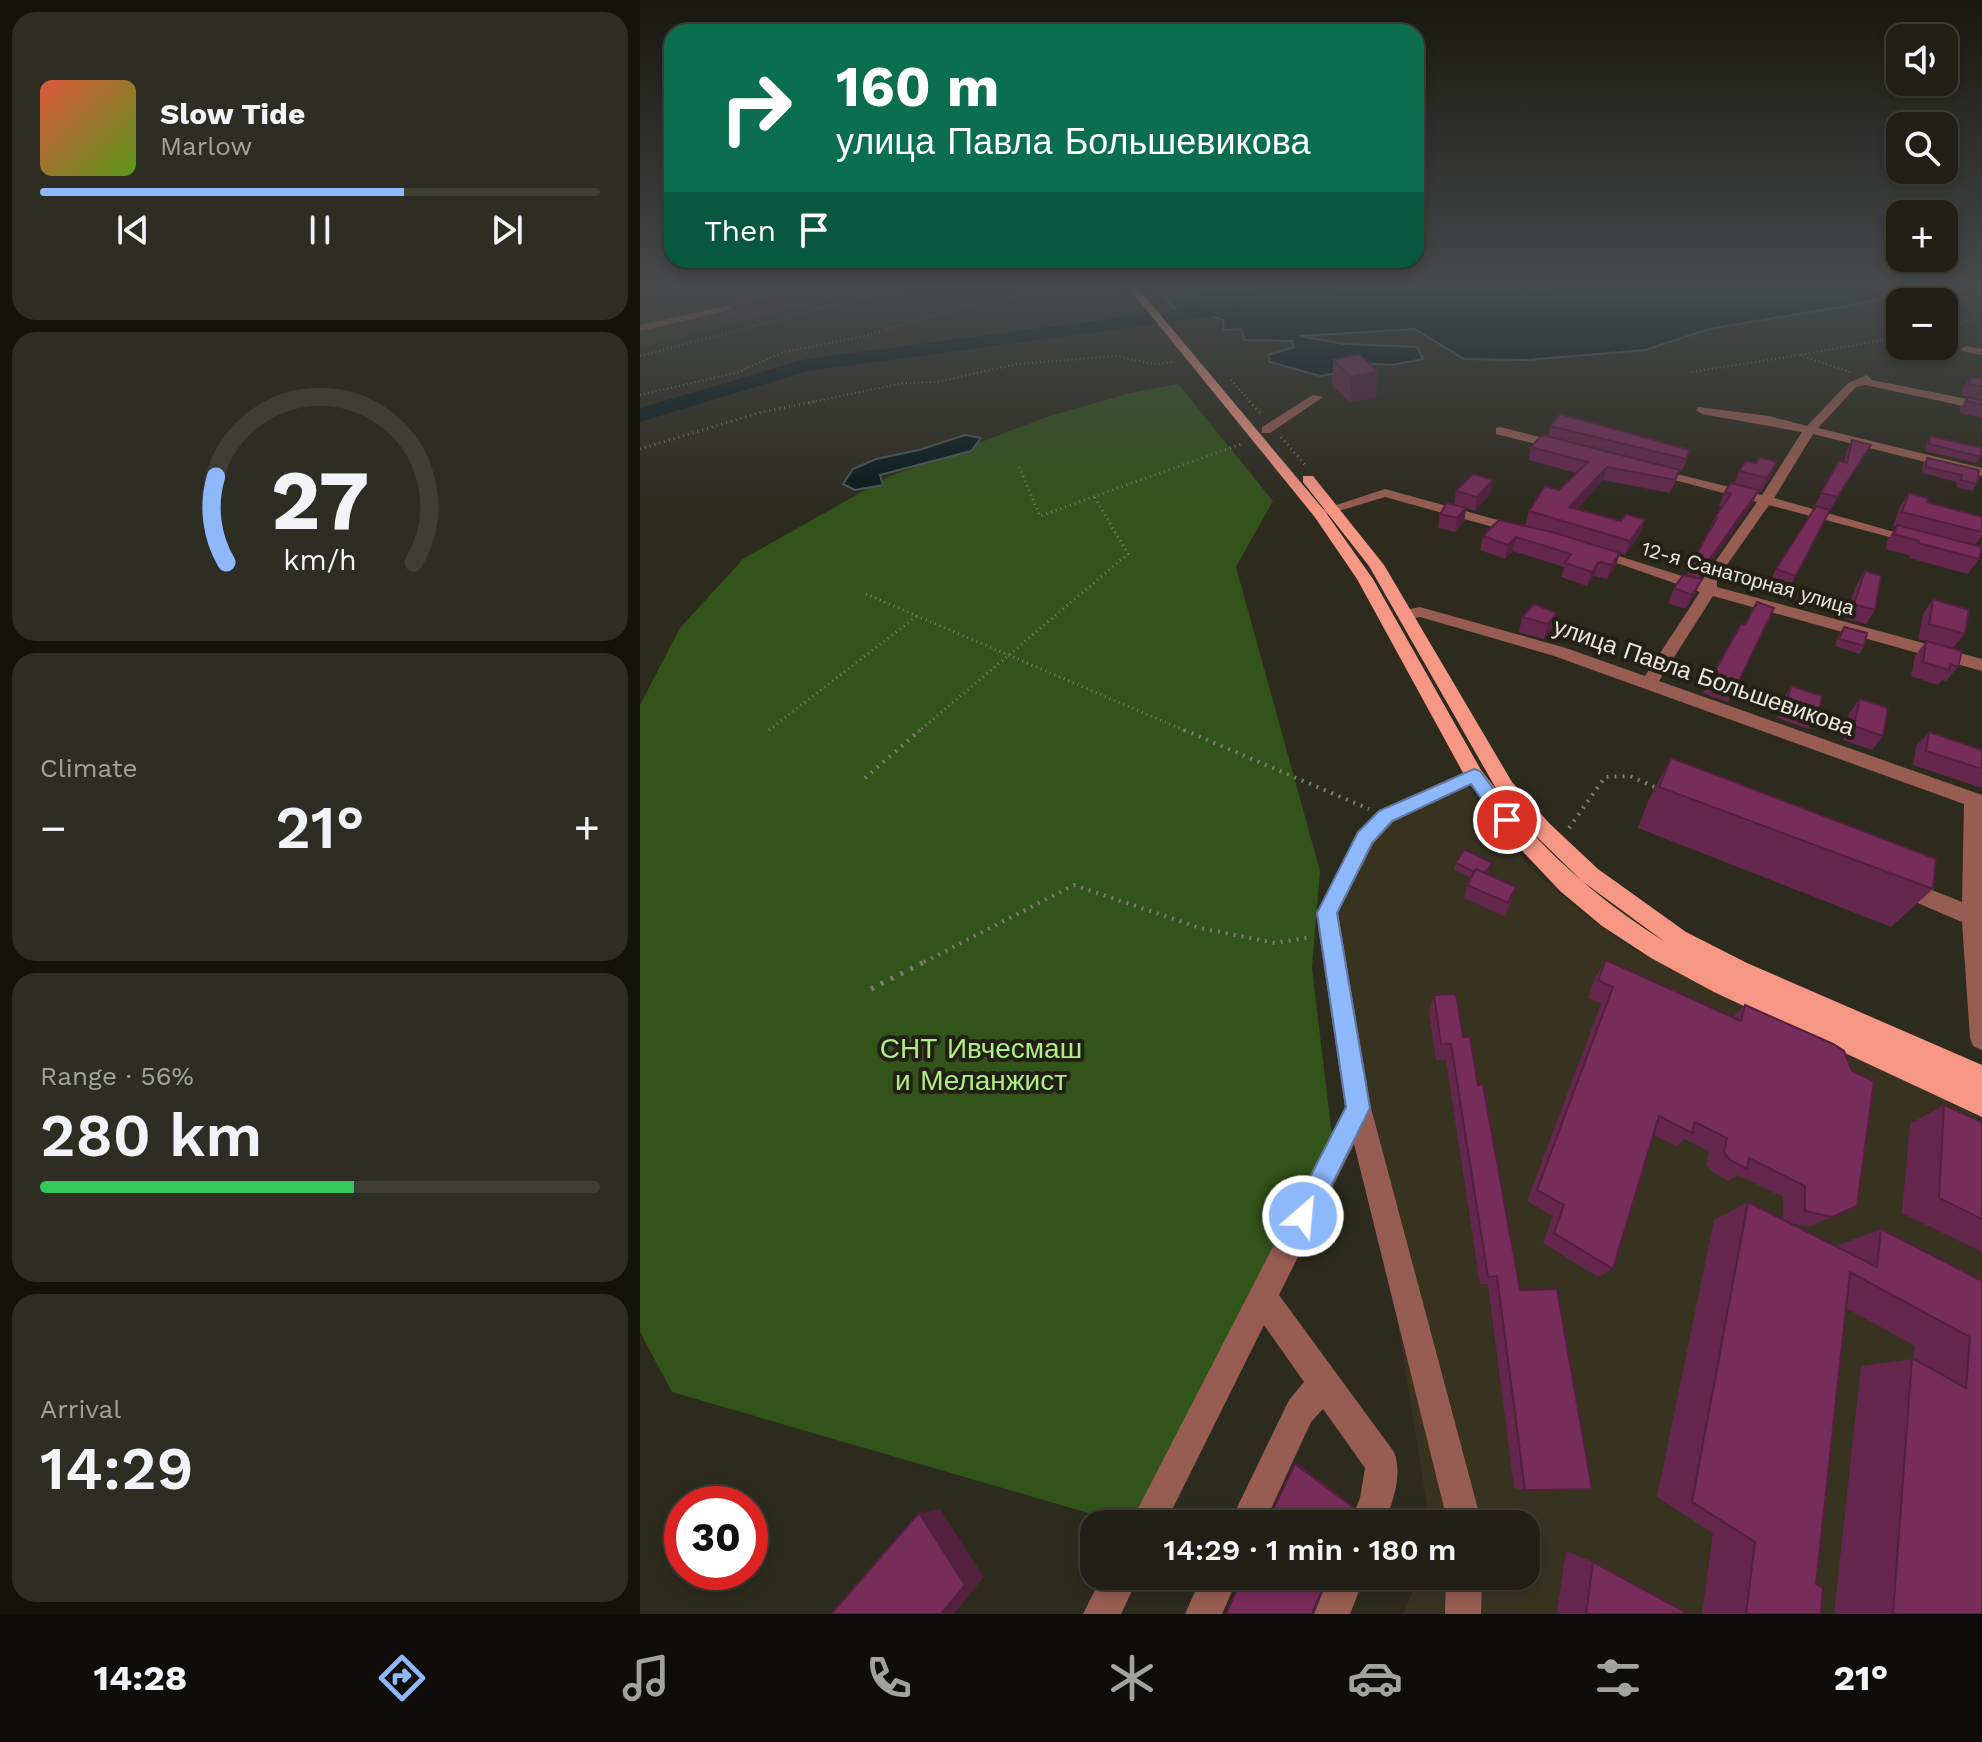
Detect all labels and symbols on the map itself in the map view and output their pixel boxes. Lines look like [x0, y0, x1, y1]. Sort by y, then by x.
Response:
street label: 12-я Санаторная улица [1639, 536, 1858, 620]
street label: улица Павла Большевикова [1550, 612, 1859, 742]
pin [1473, 786, 1541, 854]
park label: СНТ Ивчесмаш и Меланжист [880, 1032, 1082, 1097]
position arrow [1261, 1174, 1345, 1258]
speed limit sign: 30 [664, 1486, 768, 1590]

